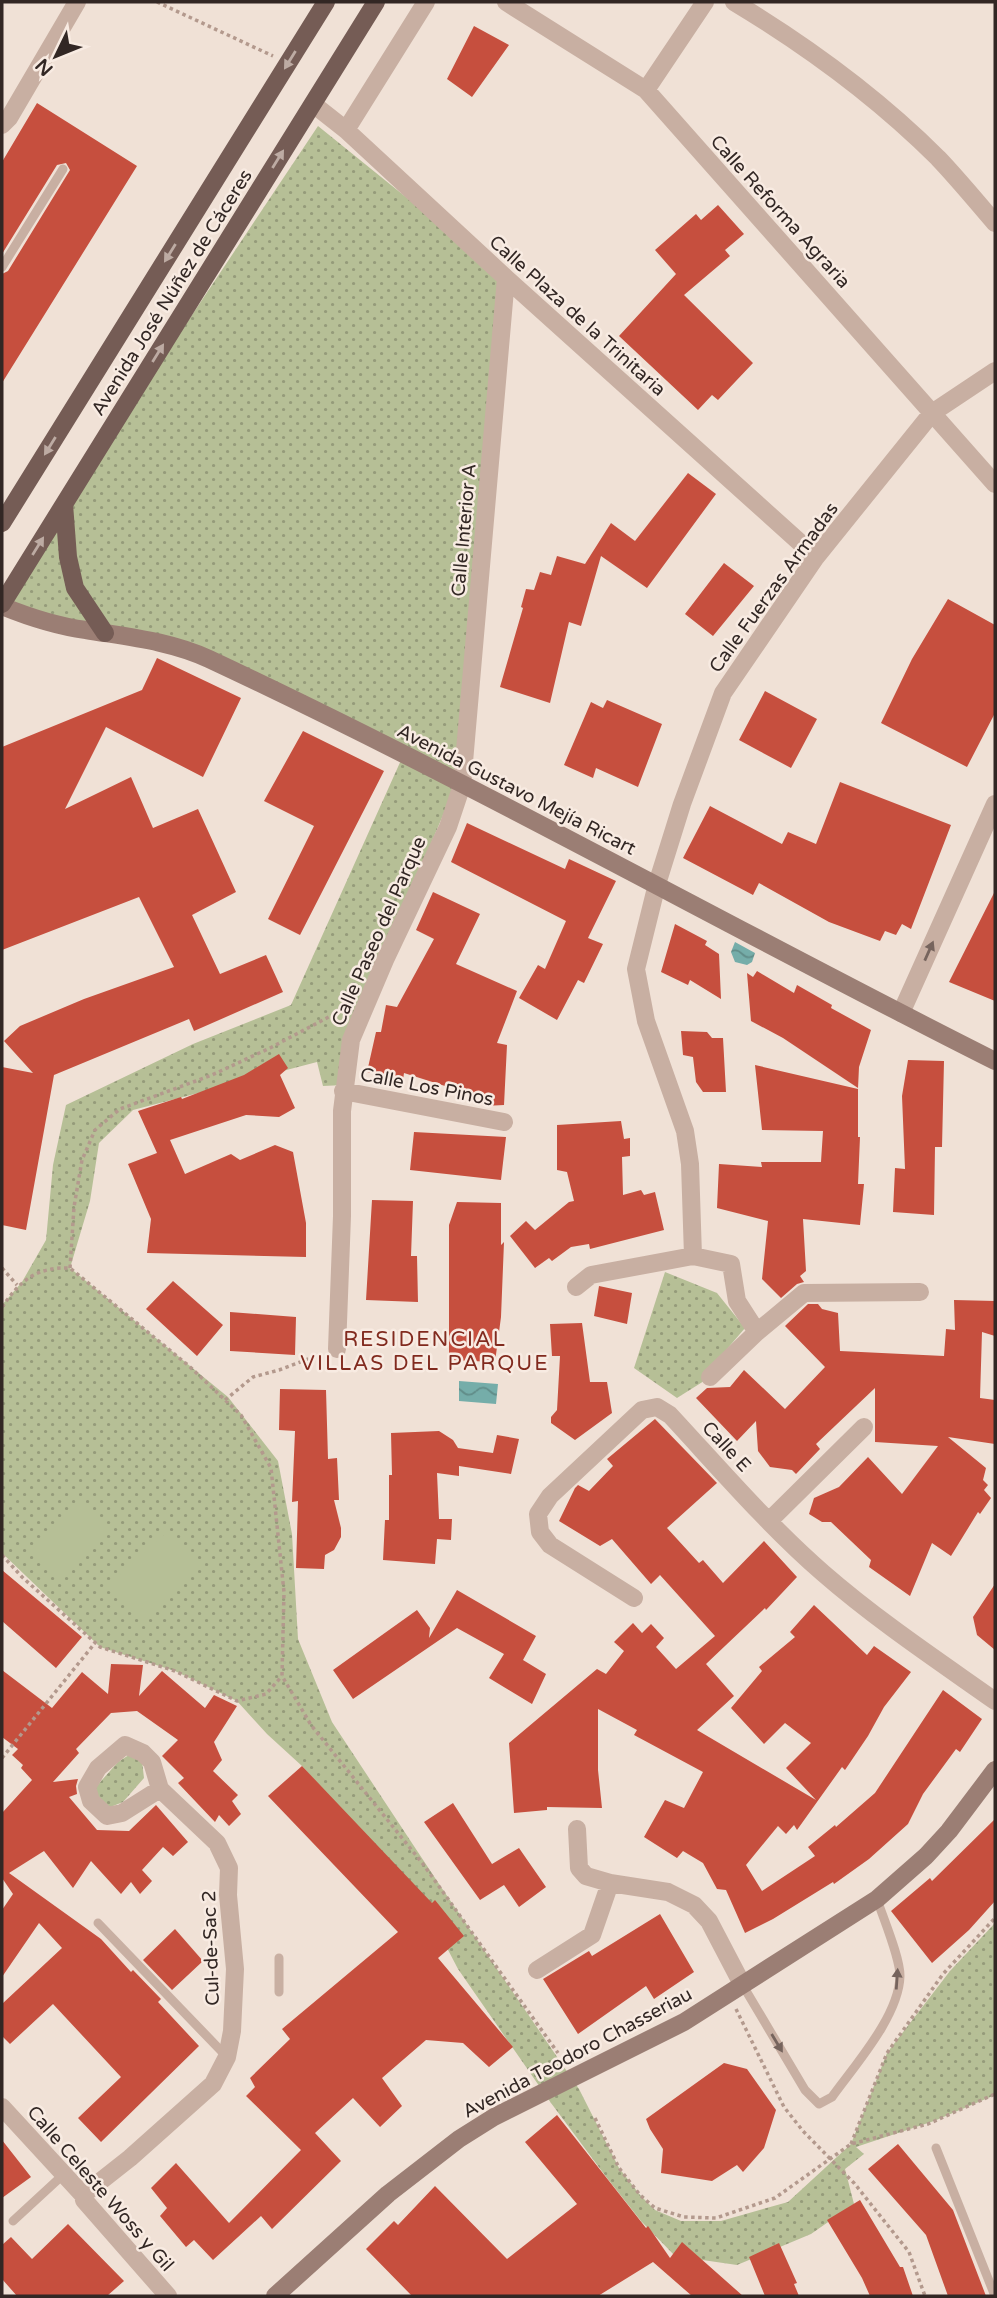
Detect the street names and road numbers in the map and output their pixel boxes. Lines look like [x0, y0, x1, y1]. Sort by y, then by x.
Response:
street label: Calle Reforma Agraria [706, 131, 855, 293]
street label: Avenida José Núñez de Cáceres [87, 165, 257, 420]
street label: Calle Plaza de la Trinitaria [485, 231, 670, 401]
street label: Calle Interior A [447, 463, 481, 598]
street label: Calle Fuerzas Armadas [705, 498, 843, 677]
street label: Avenida Gustavo Mejía Ricart [394, 720, 640, 860]
street label: Calle Paseo del Parque [327, 833, 431, 1030]
street label: Calle Los Pinos [358, 1063, 495, 1111]
street label: Calle E [697, 1417, 755, 1477]
street label: Cul-de-Sac 2 [198, 1890, 224, 2006]
street label: Avenida Teodoro Chasseriau [459, 1983, 696, 2123]
street label: Calle Celeste Woss y Gil [22, 2101, 178, 2276]

